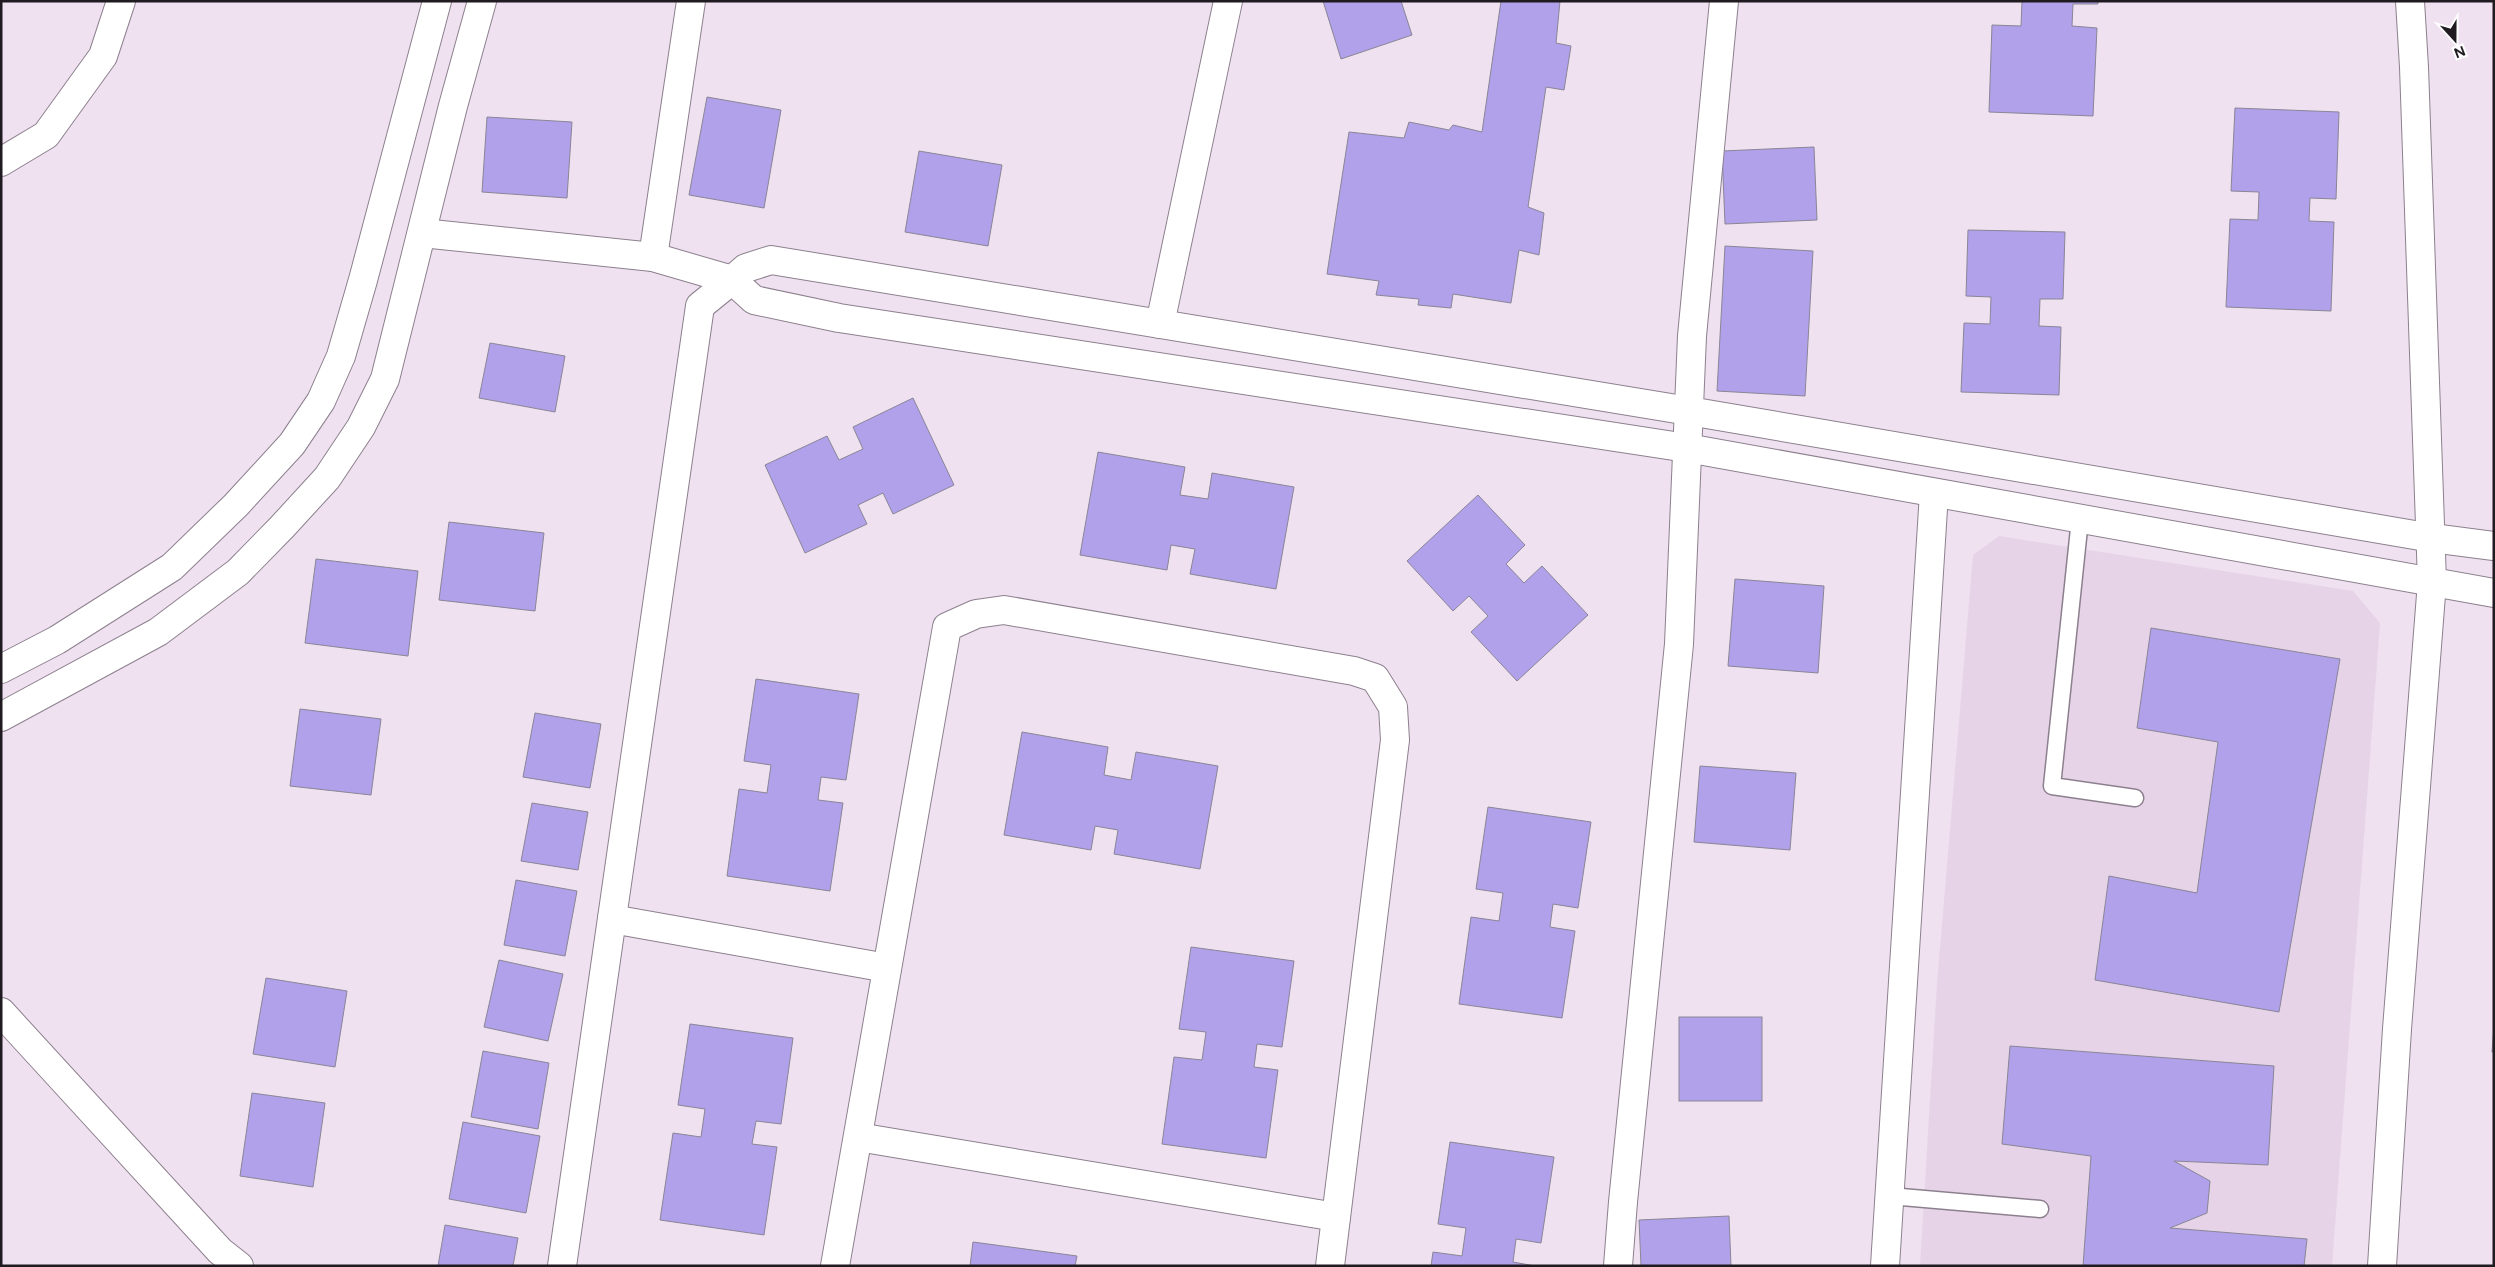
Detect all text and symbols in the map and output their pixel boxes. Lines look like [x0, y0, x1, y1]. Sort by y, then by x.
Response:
north arrow [2430, 15, 2480, 65]
text: N [2451, 42, 2468, 62]

